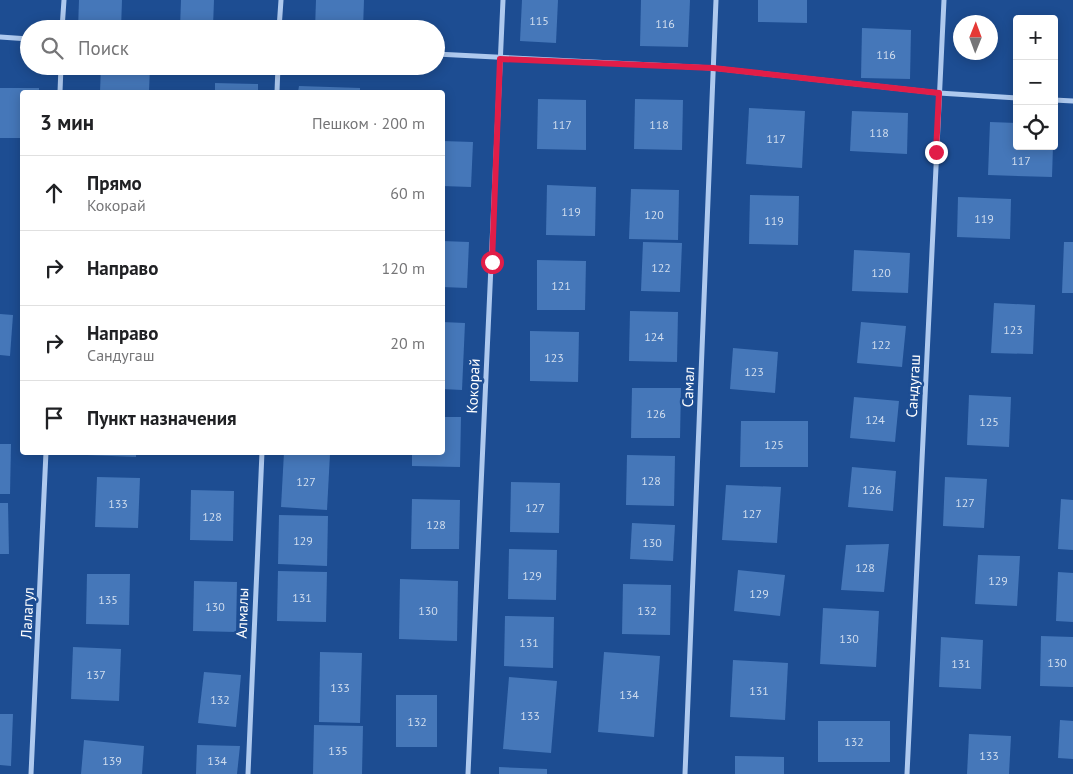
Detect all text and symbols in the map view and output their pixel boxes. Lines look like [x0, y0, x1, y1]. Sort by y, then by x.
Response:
house number: 115 [529, 13, 549, 28]
north arrow [953, 15, 998, 60]
map controls [1013, 15, 1058, 150]
button: + [1013, 15, 1058, 60]
house number: 116 [655, 16, 675, 31]
search box [20, 20, 445, 75]
icon: search [38, 34, 66, 62]
text: Поиск [78, 36, 129, 60]
house number: 116 [876, 47, 896, 62]
button: − [1013, 60, 1058, 105]
button: locate [1013, 105, 1058, 150]
text: 3 мин [40, 109, 94, 136]
text: Пешком · 200 m [312, 113, 425, 133]
house number: 117 [552, 117, 572, 132]
house number: 118 [649, 117, 669, 132]
house number: 118 [869, 125, 889, 140]
house number: 117 [766, 131, 786, 146]
route end [925, 141, 948, 164]
house number: 117 [1011, 153, 1031, 168]
text: Прямо [87, 171, 142, 195]
icon: ahead [40, 179, 68, 207]
text: 60 m [390, 183, 425, 203]
text: Кокорай [87, 195, 146, 215]
house number: 119 [561, 204, 581, 219]
house number: 120 [644, 207, 664, 222]
house number: 119 [974, 211, 994, 226]
house number: 119 [764, 213, 784, 228]
route start [481, 251, 504, 274]
icon: right [40, 254, 68, 282]
text: Направо [87, 256, 158, 280]
text: 120 m [382, 258, 425, 278]
house number: 122 [651, 260, 671, 275]
house number: 120 [871, 265, 891, 280]
house number: 121 [551, 278, 571, 293]
text: Направо [87, 321, 158, 345]
house number: 123 [1003, 322, 1023, 337]
icon: right [40, 329, 68, 357]
house number: 124 [644, 329, 664, 344]
text: 20 m [390, 333, 425, 353]
house number: 122 [871, 337, 891, 352]
text: Сандугаш [87, 345, 154, 365]
house number: 123 [544, 350, 564, 365]
street label: Сандугаш [902, 354, 924, 418]
street label: Кокорай [462, 358, 484, 414]
house number: 123 [744, 364, 764, 379]
street label: Самал [678, 366, 698, 408]
icon: arrive [40, 404, 68, 432]
text: Пункт назначения [87, 406, 237, 430]
house number: 126 [646, 406, 666, 421]
house number: 124 [865, 412, 885, 427]
house number: 125 [979, 414, 999, 429]
house number: 125 [764, 437, 784, 452]
house number: 128 [641, 473, 661, 488]
house number: 127 [296, 474, 316, 489]
house number: 126 [862, 482, 882, 497]
house number: 127 [955, 495, 975, 510]
house number: 133 [108, 496, 128, 511]
house number: 127 [525, 500, 545, 515]
house number: 127 [742, 506, 762, 521]
house number: 128 [202, 509, 222, 524]
house number: 128 [426, 517, 446, 532]
house number: 129 [293, 533, 313, 548]
house number: 130 [642, 535, 662, 550]
house number: 128 [855, 560, 875, 575]
house number: 129 [522, 568, 542, 583]
house number: 129 [988, 573, 1008, 588]
house number: 129 [749, 586, 769, 601]
street label: Лалагул [16, 587, 38, 640]
street label: Алмалы [232, 587, 252, 639]
house number: 131 [292, 590, 312, 605]
house number: 135 [98, 592, 118, 607]
house number: 130 [205, 599, 225, 614]
house number: 130 [418, 603, 438, 618]
house number: 132 [637, 603, 657, 618]
house number: 130 [839, 631, 859, 646]
house number: 131 [519, 635, 539, 650]
house number: 130 [1047, 655, 1067, 670]
house number: 131 [951, 656, 971, 671]
house number: 137 [86, 667, 106, 682]
house number: 133 [330, 680, 350, 695]
house number: 131 [749, 683, 769, 698]
house number: 134 [619, 687, 639, 702]
house number: 132 [210, 692, 230, 707]
house number: 133 [520, 708, 540, 723]
house number: 132 [407, 714, 427, 729]
house number: 132 [844, 734, 864, 749]
house number: 135 [328, 743, 348, 758]
house number: 133 [979, 748, 999, 763]
house number: 139 [102, 753, 122, 768]
house number: 134 [207, 753, 227, 768]

